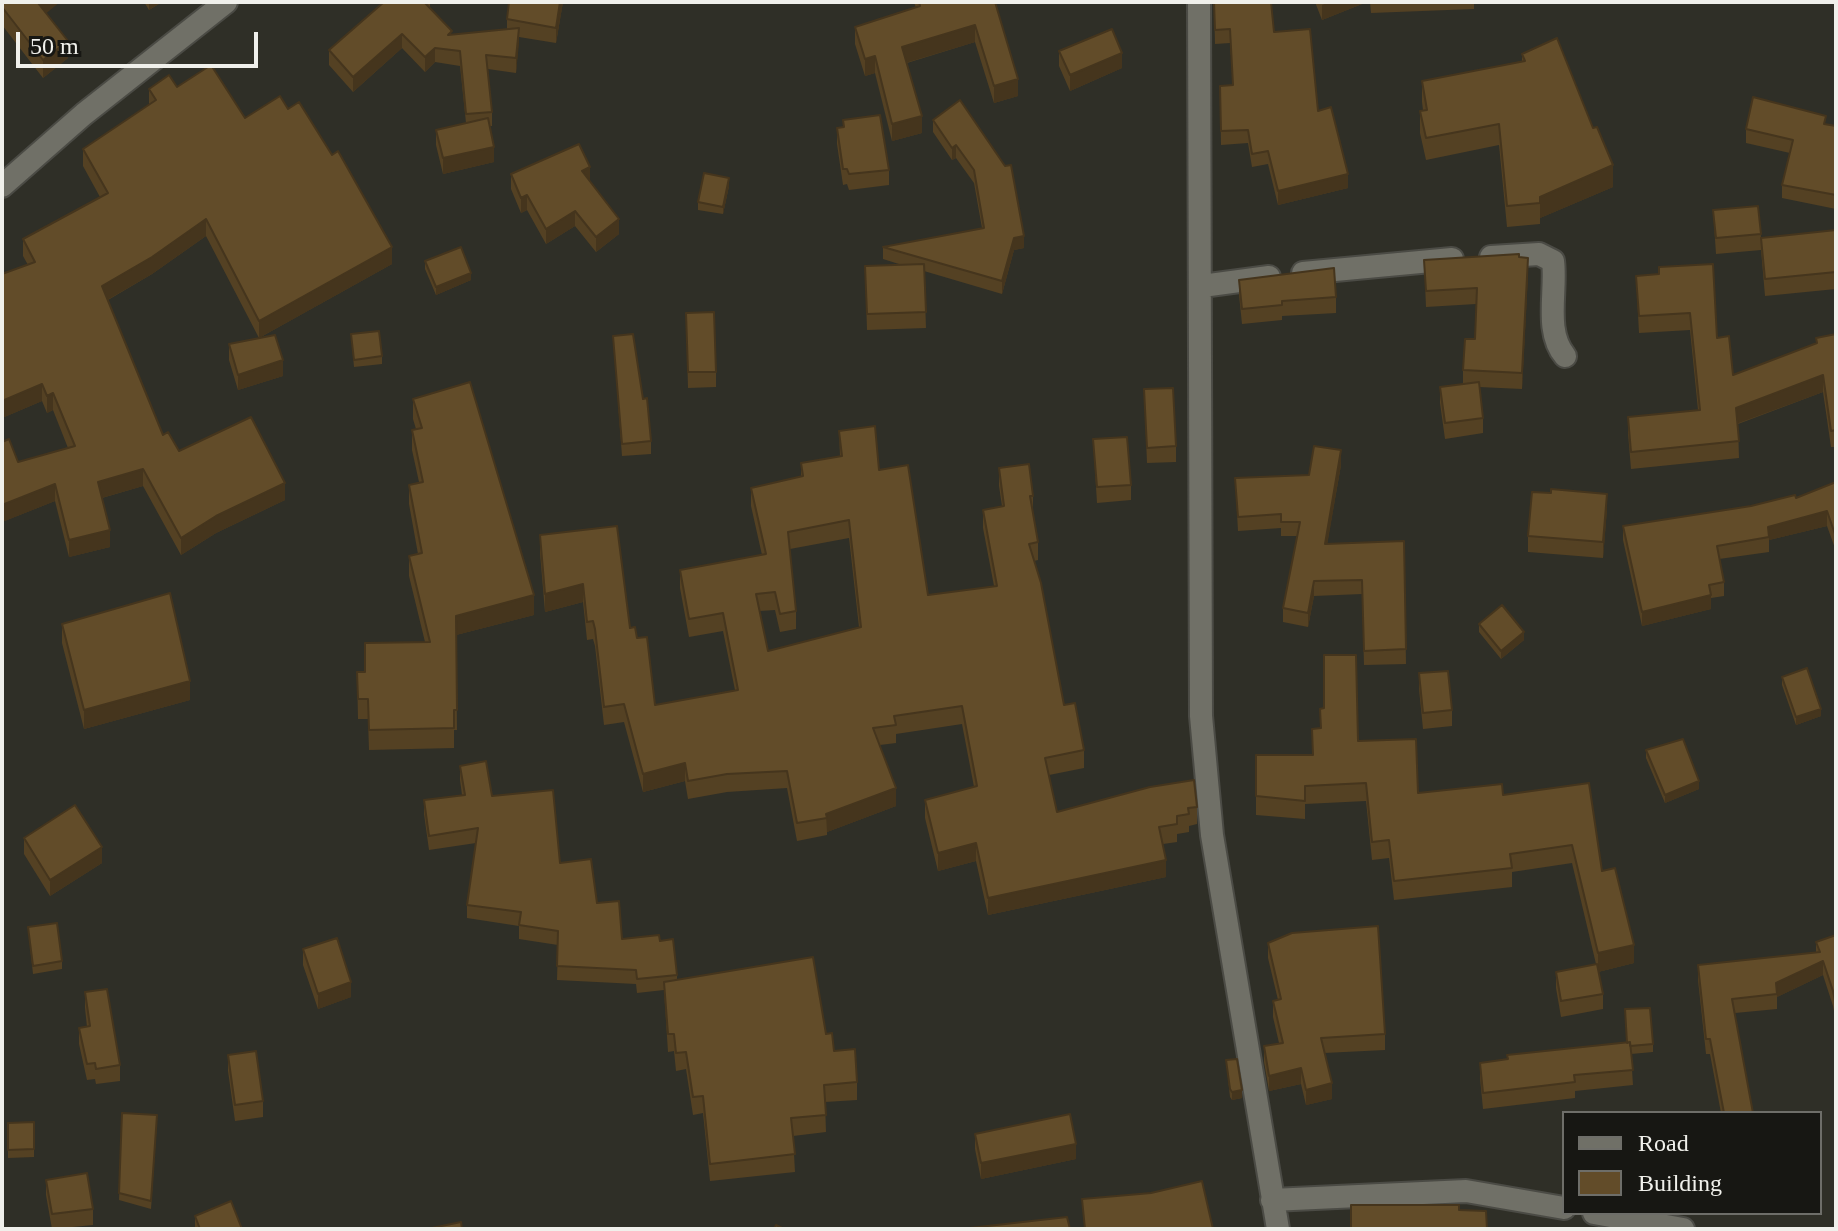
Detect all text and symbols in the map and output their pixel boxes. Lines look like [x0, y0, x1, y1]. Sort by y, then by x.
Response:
scale bar [20, 16, 262, 66]
text: 50 m [30, 33, 79, 59]
legend [1562, 1111, 1822, 1215]
text: Road [1638, 1130, 1689, 1156]
text: Building [1638, 1170, 1722, 1196]

